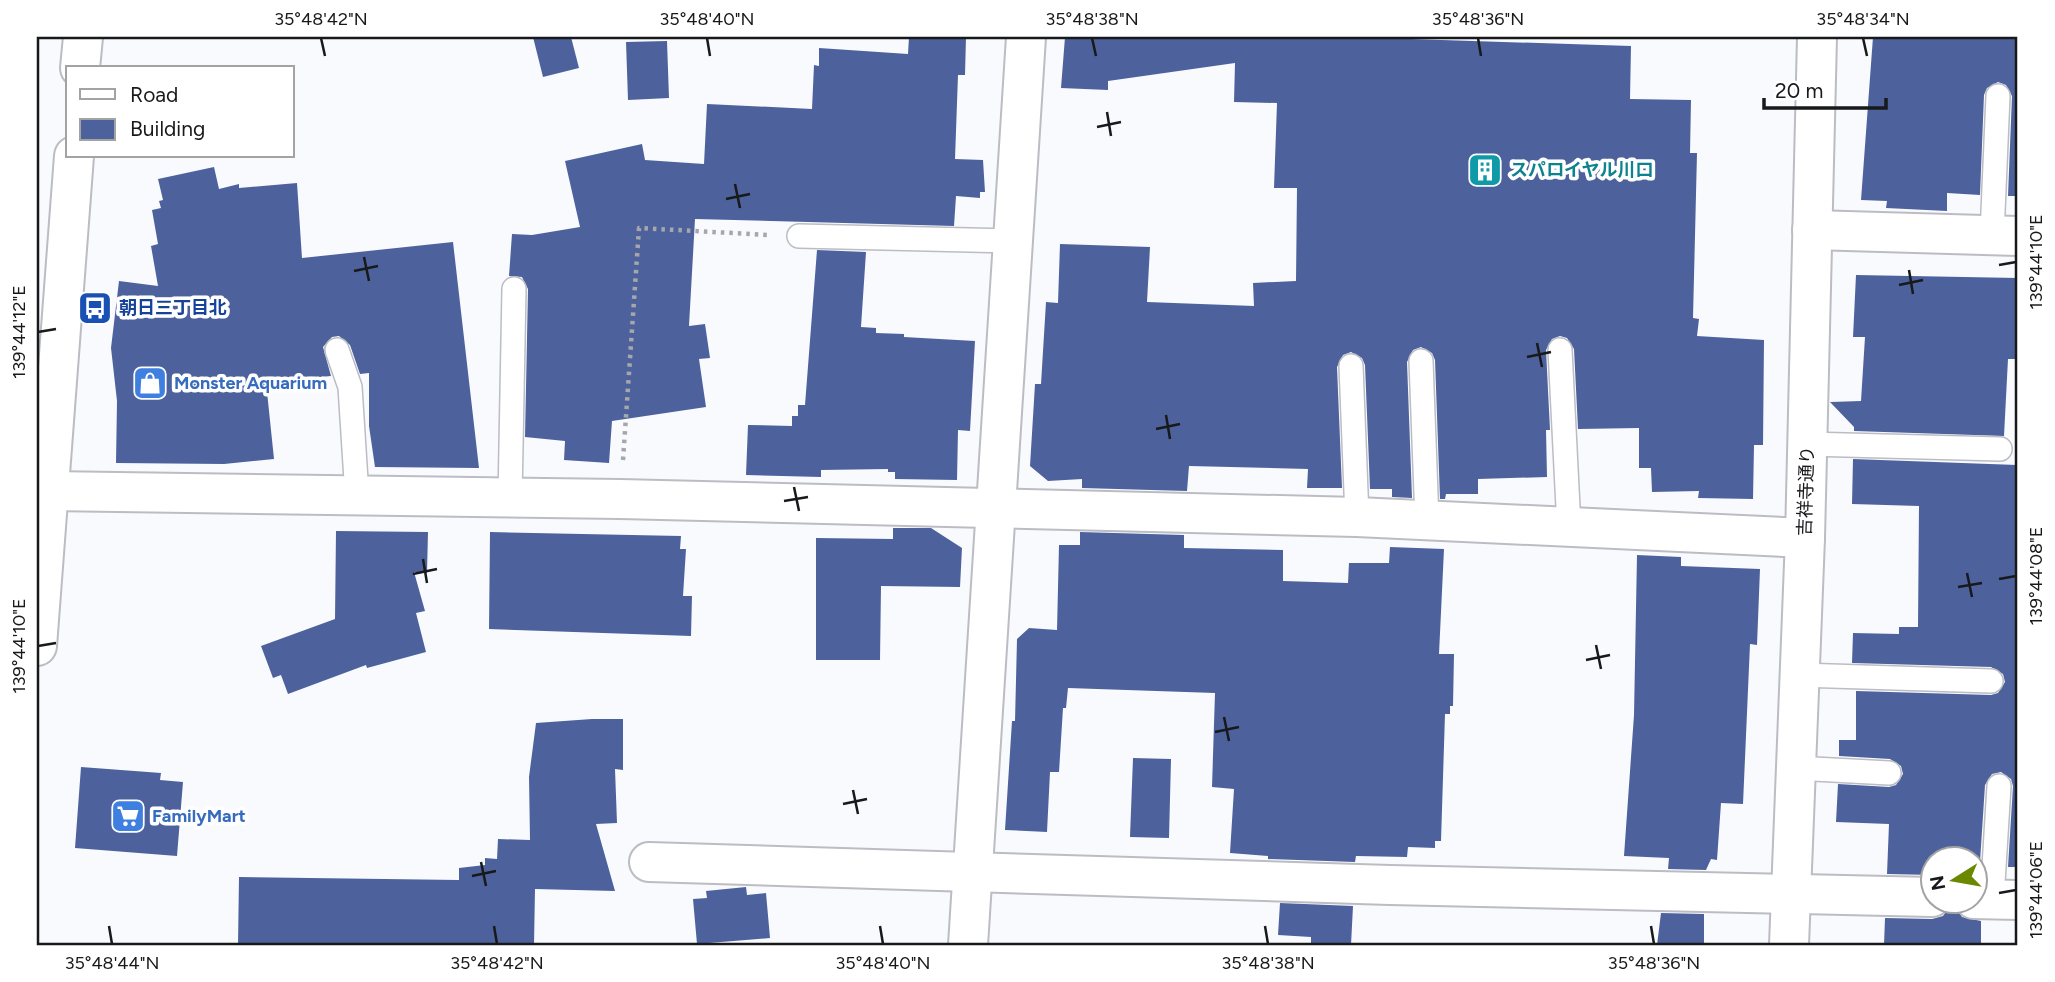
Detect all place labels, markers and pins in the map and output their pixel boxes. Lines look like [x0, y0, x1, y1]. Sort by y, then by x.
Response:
building icon: スパロイヤル川口 [1466, 151, 1504, 189]
place label: スパロイヤル川口 [1510, 159, 1653, 181]
bus stop icon: 朝日三丁目北 [76, 289, 114, 327]
place label: 朝日三丁目北 [119, 297, 227, 319]
shop icon: Monster Aquarium [131, 364, 169, 402]
place label: Monster Aquarium [174, 372, 327, 394]
supermarket icon: FamilyMart [109, 797, 147, 835]
place label: FamilyMart [152, 805, 246, 827]

